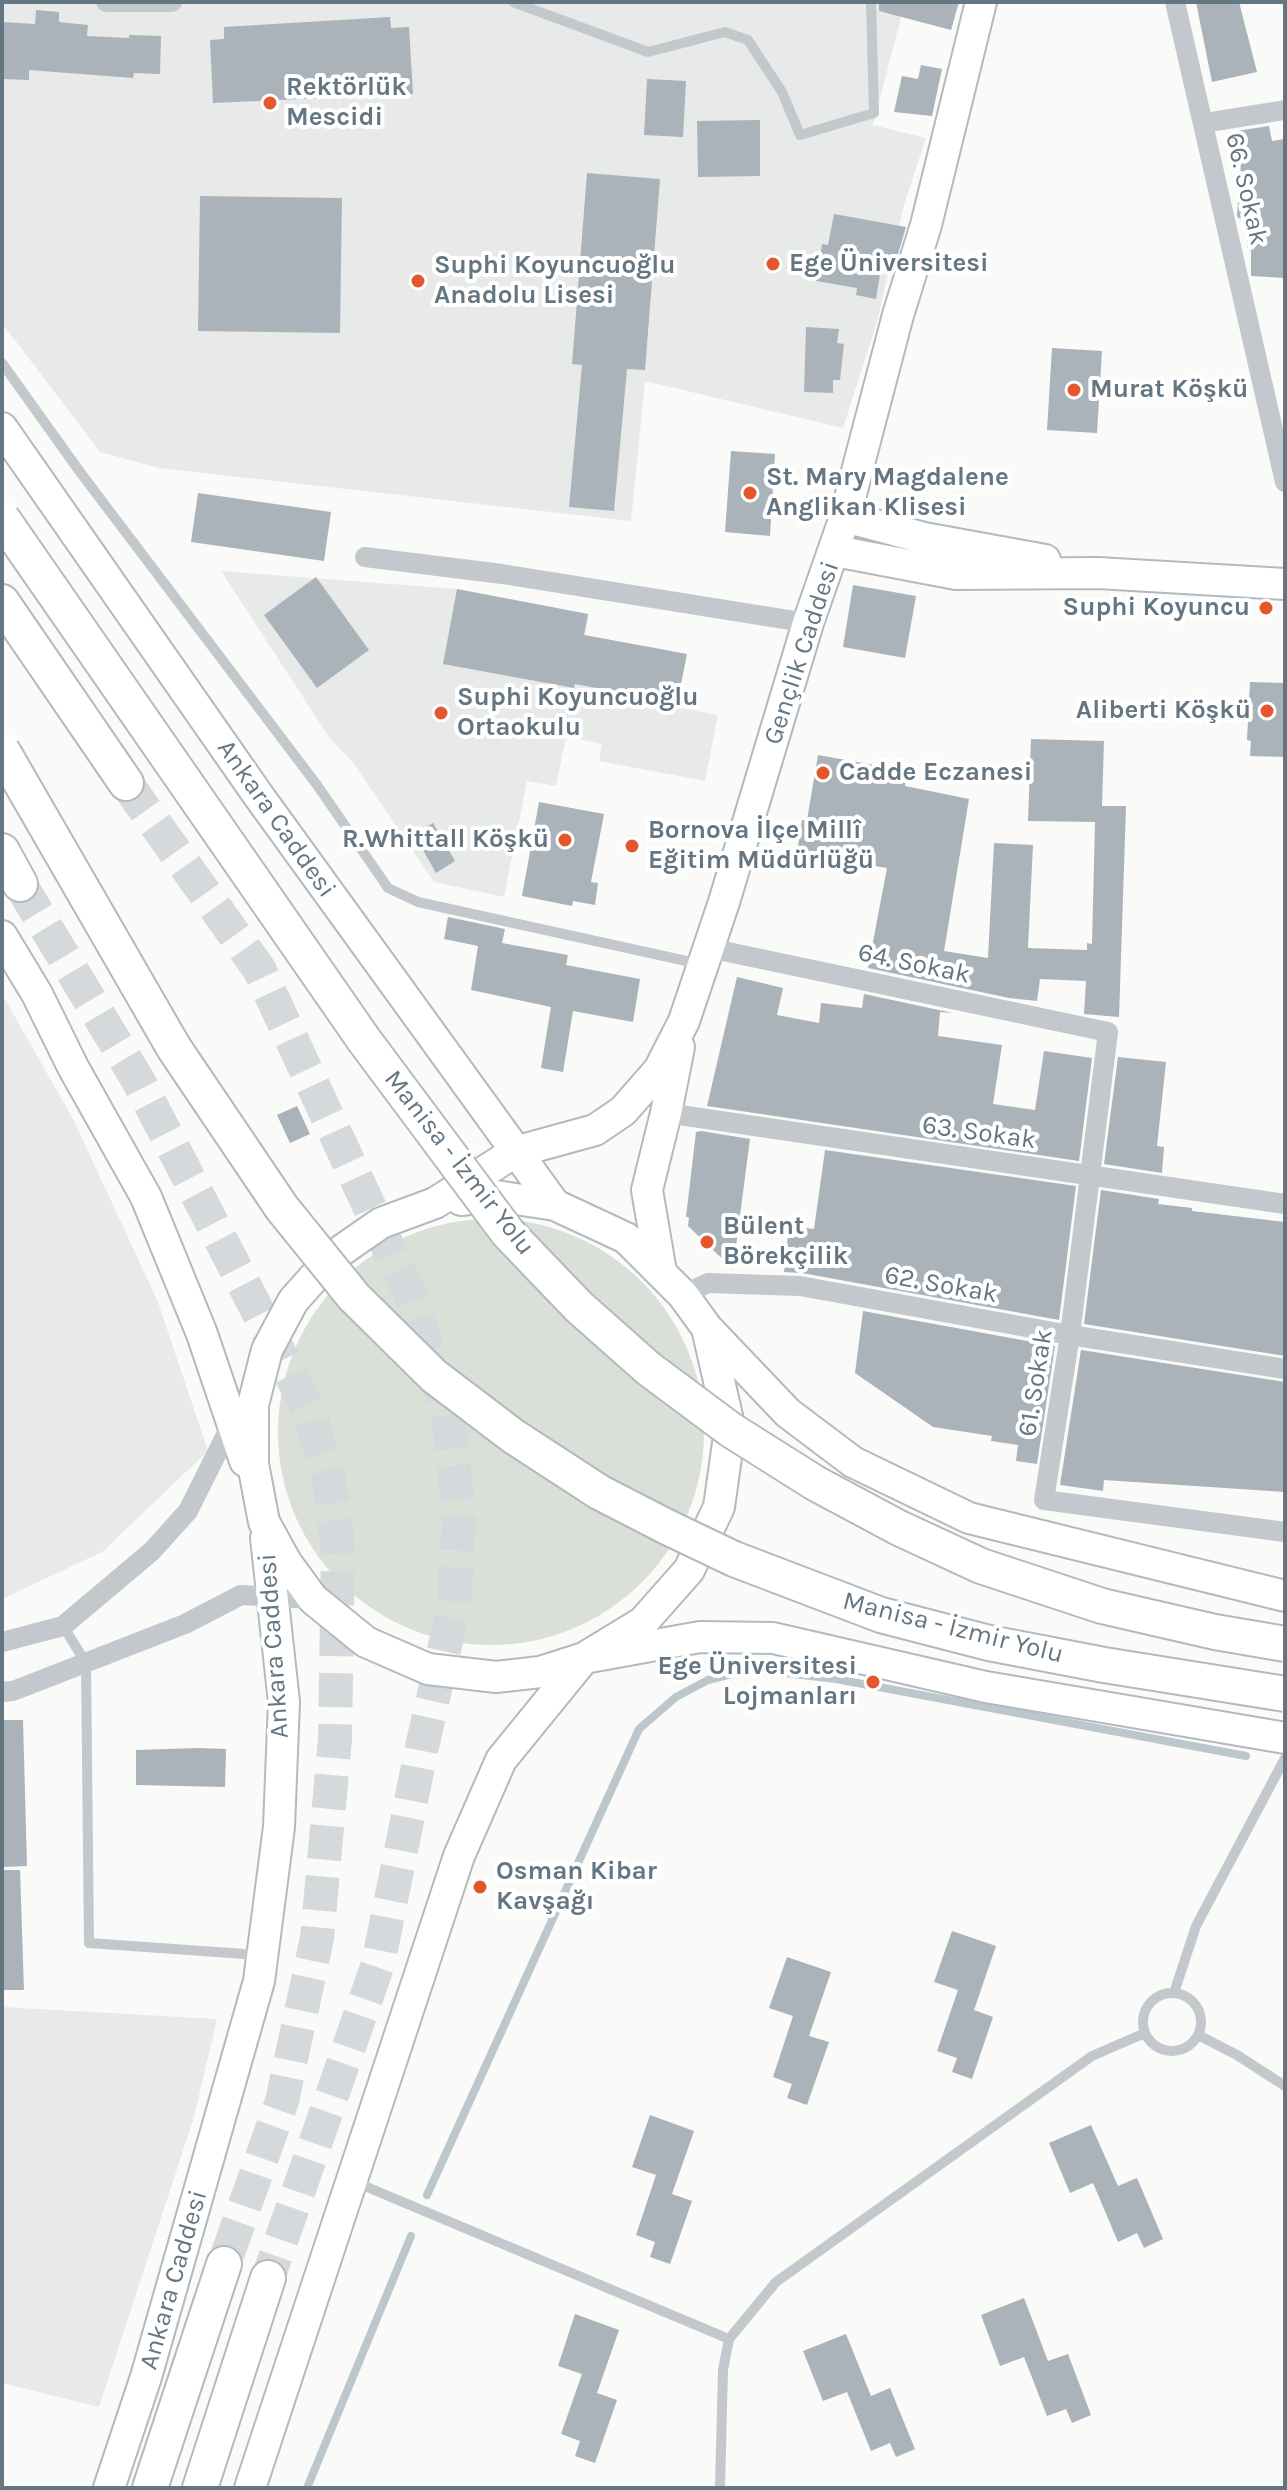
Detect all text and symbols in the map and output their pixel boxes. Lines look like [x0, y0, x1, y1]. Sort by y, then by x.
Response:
place label: Rektörlük Mescidi [286, 72, 407, 134]
marker: Rektörlük Mescidi [261, 94, 279, 112]
street label: 66. Sokak [1218, 130, 1274, 248]
place label: Ege Üniversitesi [789, 248, 988, 280]
place label: Suphi Koyuncuoğlu Anadolu Lisesi [434, 250, 675, 312]
marker: Ege Üniversitesi [764, 255, 782, 273]
marker: Suphi Koyuncuoğlu Anadolu Lisesi [409, 272, 427, 290]
place label: Murat Köşkü [1090, 374, 1248, 406]
marker: Murat Köşkü [1065, 381, 1083, 399]
place label: St. Mary Magdalene Anglikan Klisesi [766, 462, 1009, 524]
marker: St. Mary Magdalene Anglikan Klisesi [741, 484, 759, 502]
street label: Gençlik Caddesi [758, 557, 846, 749]
place label: Suphi Koyuncu [1063, 592, 1250, 624]
marker: Suphi Koyuncu [1257, 599, 1275, 617]
place label: Suphi Koyuncuoğlu Ortaokulu [457, 682, 698, 744]
place label: Aliberti Köşkü [1076, 695, 1251, 727]
marker: Aliberti Köşkü [1258, 702, 1276, 720]
marker: Suphi Koyuncuoğlu Ortaokulu [432, 704, 450, 722]
street label: Ankara Caddesi [210, 734, 342, 904]
place label: Cadde Eczanesi [839, 757, 1032, 789]
marker: Cadde Eczanesi [814, 764, 832, 782]
place label: Bornova İlçe Millî Eğitim Müdürlüğü [648, 815, 874, 876]
place label: R.Whittall Köşkü [342, 824, 549, 856]
marker: R.Whittall Köşkü [556, 831, 574, 849]
marker: Bornova İlçe Millî Eğitim Müdürlüğü [623, 837, 641, 855]
street label: 64. Sokak [855, 937, 973, 991]
street label: Manisa - İzmir Yolu [377, 1064, 541, 1262]
street label: 63. Sokak [920, 1110, 1038, 1156]
place label: Bülent Börekçilik [723, 1211, 848, 1272]
marker: Bülent Börekçilik [698, 1233, 716, 1251]
street label: 62. Sokak [882, 1260, 1000, 1310]
street label: 61. Sokak [1012, 1327, 1060, 1439]
street label: Ankara Caddesi [252, 1552, 296, 1740]
street label: Manisa - İzmir Yolu [839, 1586, 1067, 1670]
place label: Ege Üniversitesi Lojmanları [658, 1651, 857, 1712]
marker: Ege Üniversitesi Lojmanları [864, 1673, 882, 1691]
place label: Osman Kibar Kavşağı [496, 1856, 657, 1918]
marker: Osman Kibar Kavşağı [471, 1878, 489, 1896]
street label: Ankara Caddesi [133, 2187, 215, 2373]

